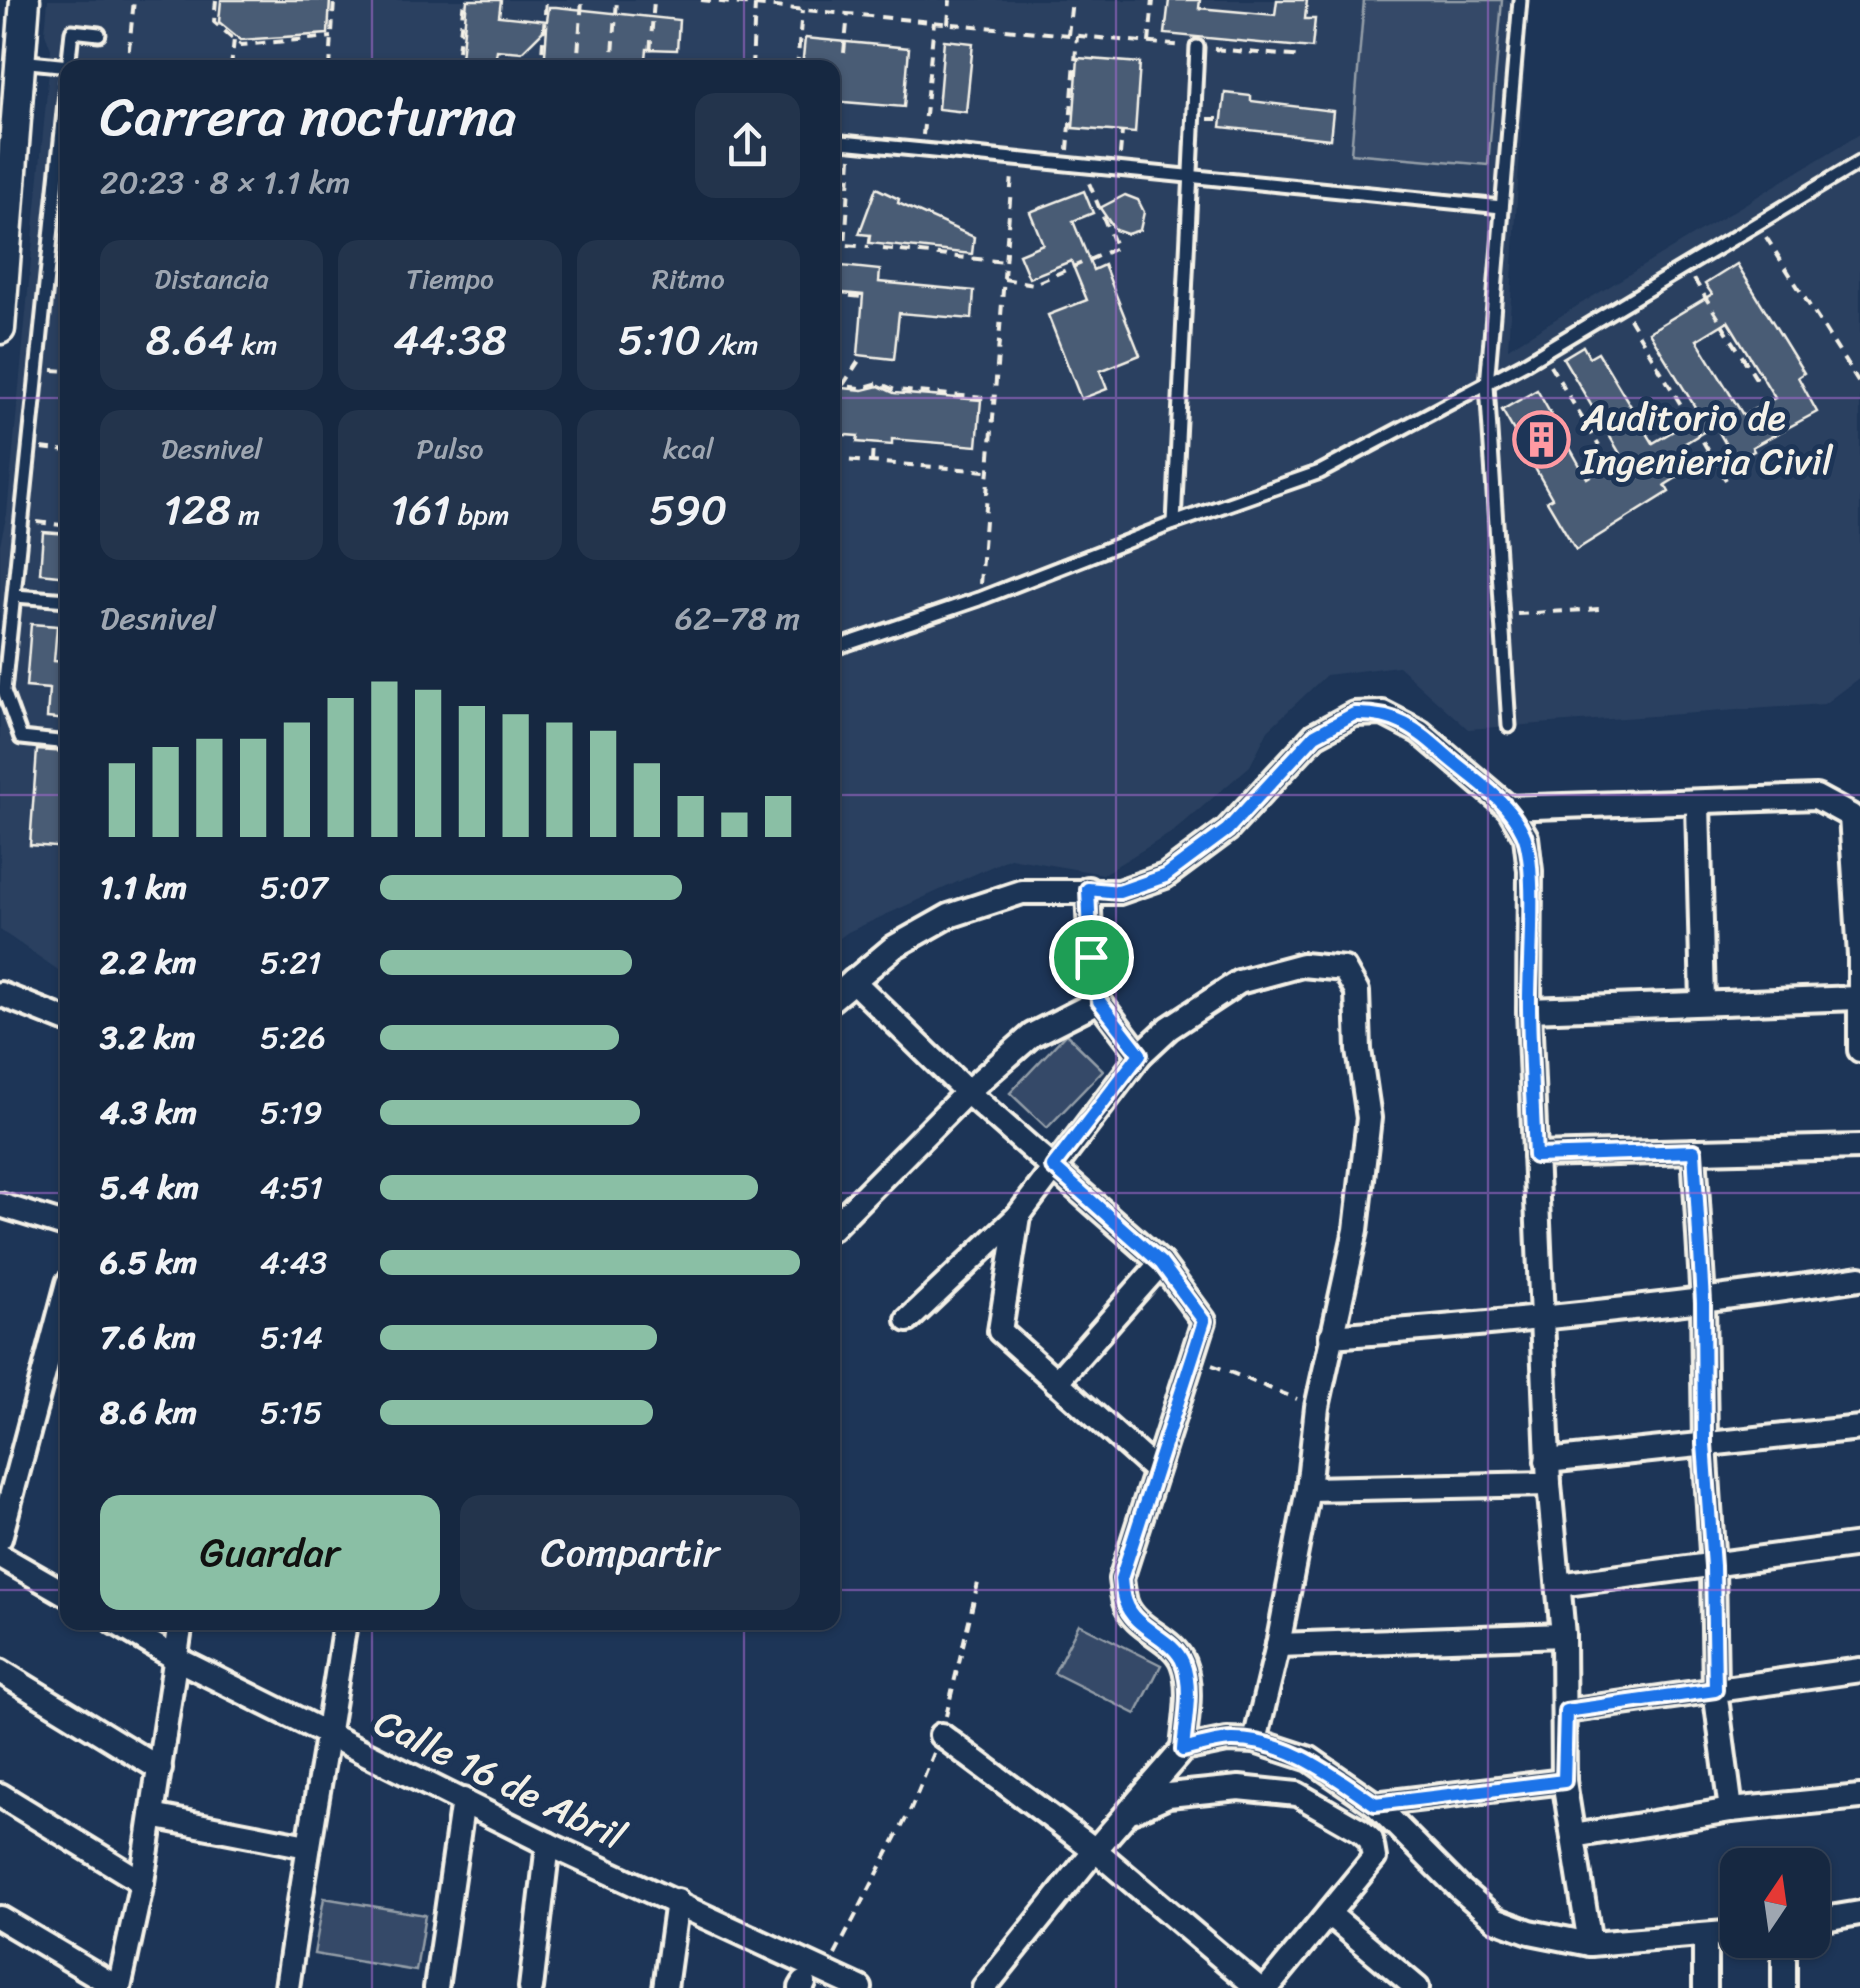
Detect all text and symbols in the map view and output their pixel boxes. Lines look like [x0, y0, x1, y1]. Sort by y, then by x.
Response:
text: Carrera nocturna [100, 68, 516, 165]
button: share [695, 93, 800, 198]
text: 20:23 · 8 × 1.1 km [100, 154, 350, 211]
text: Distancia [154, 254, 269, 303]
text: Tiempo [406, 254, 494, 303]
text: Ritmo [652, 254, 725, 303]
text: 8.64 [146, 303, 234, 377]
text: 44:38 [393, 303, 507, 377]
text: 5:10 [618, 303, 701, 377]
text: km [234, 320, 278, 369]
text: /km [701, 320, 759, 369]
place label: Auditorio de Ingenieria Civil [1580, 384, 1834, 495]
building icon: Auditorio de Ingenieria Civil [1512, 409, 1572, 469]
text: Desnivel [161, 424, 262, 473]
text: Pulso [416, 424, 484, 473]
text: kcal [663, 424, 714, 473]
text: 128 [163, 473, 231, 547]
text: 161 [391, 473, 450, 547]
text: 590 [649, 473, 727, 547]
text: m [231, 490, 260, 539]
text: bpm [450, 490, 509, 539]
text: Desnivel [100, 590, 216, 647]
text: 62–78 m [675, 590, 800, 647]
text: 1.1 km [100, 859, 187, 916]
text: 5:07 [260, 859, 328, 916]
pin [1049, 915, 1134, 1000]
icon: arrive [1064, 930, 1119, 985]
text: 2.2 km [100, 934, 196, 991]
text: 5:21 [260, 934, 321, 991]
text: 3.2 km [100, 1009, 196, 1066]
text: 5:26 [260, 1009, 326, 1066]
text: 4.3 km [100, 1084, 197, 1141]
text: 5:19 [260, 1084, 323, 1141]
text: 5.4 km [100, 1159, 199, 1216]
text: 4:51 [260, 1159, 323, 1216]
text: 6.5 km [100, 1234, 197, 1291]
text: 4:43 [260, 1234, 327, 1291]
text: 7.6 km [100, 1309, 196, 1366]
text: 5:14 [260, 1309, 323, 1366]
text: 8.6 km [100, 1384, 197, 1441]
text: 5:15 [260, 1384, 323, 1441]
button: Guardar [100, 1495, 440, 1610]
button: Compartir [460, 1495, 800, 1610]
street label: Calle 16 de Abril [363, 1690, 638, 1870]
north arrow [1720, 1848, 1830, 1958]
map controls [1720, 1848, 1830, 1958]

